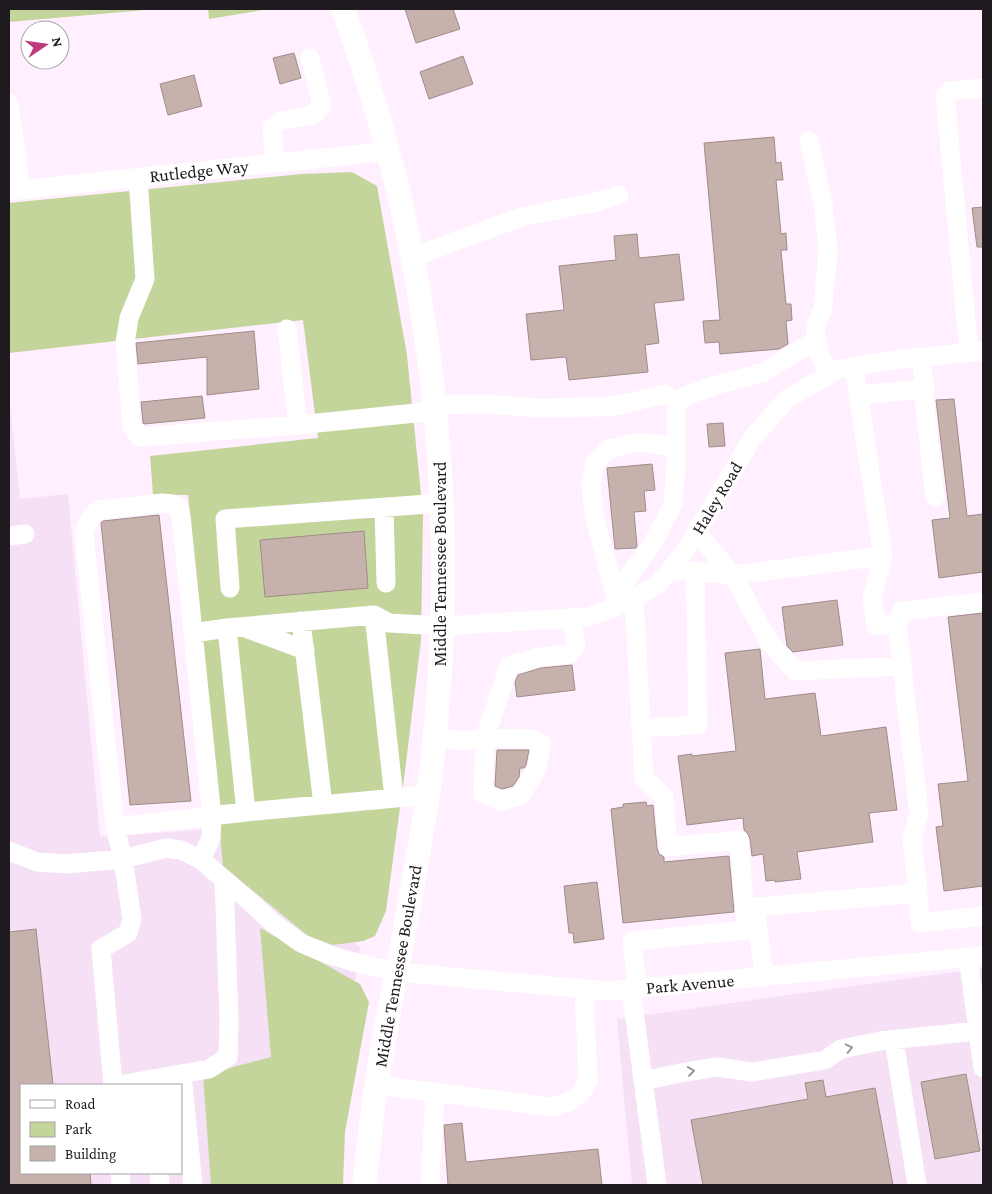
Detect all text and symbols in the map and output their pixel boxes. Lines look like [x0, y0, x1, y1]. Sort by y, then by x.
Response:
north arrow [20, 20, 70, 70]
text: N [49, 36, 67, 49]
street label: Rutledge Way [148, 156, 250, 186]
street label: Haley Road [688, 458, 747, 538]
street label: Middle Tennessee Boulevard [430, 461, 450, 667]
street label: Middle Tennessee Boulevard [370, 863, 426, 1069]
street label: Park Avenue [645, 970, 735, 998]
one-way arrow [844, 1043, 853, 1054]
one-way arrow [687, 1066, 695, 1077]
legend [20, 1084, 182, 1174]
text: Road [65, 1096, 96, 1112]
text: Park [65, 1121, 92, 1137]
text: Building [65, 1146, 116, 1163]

